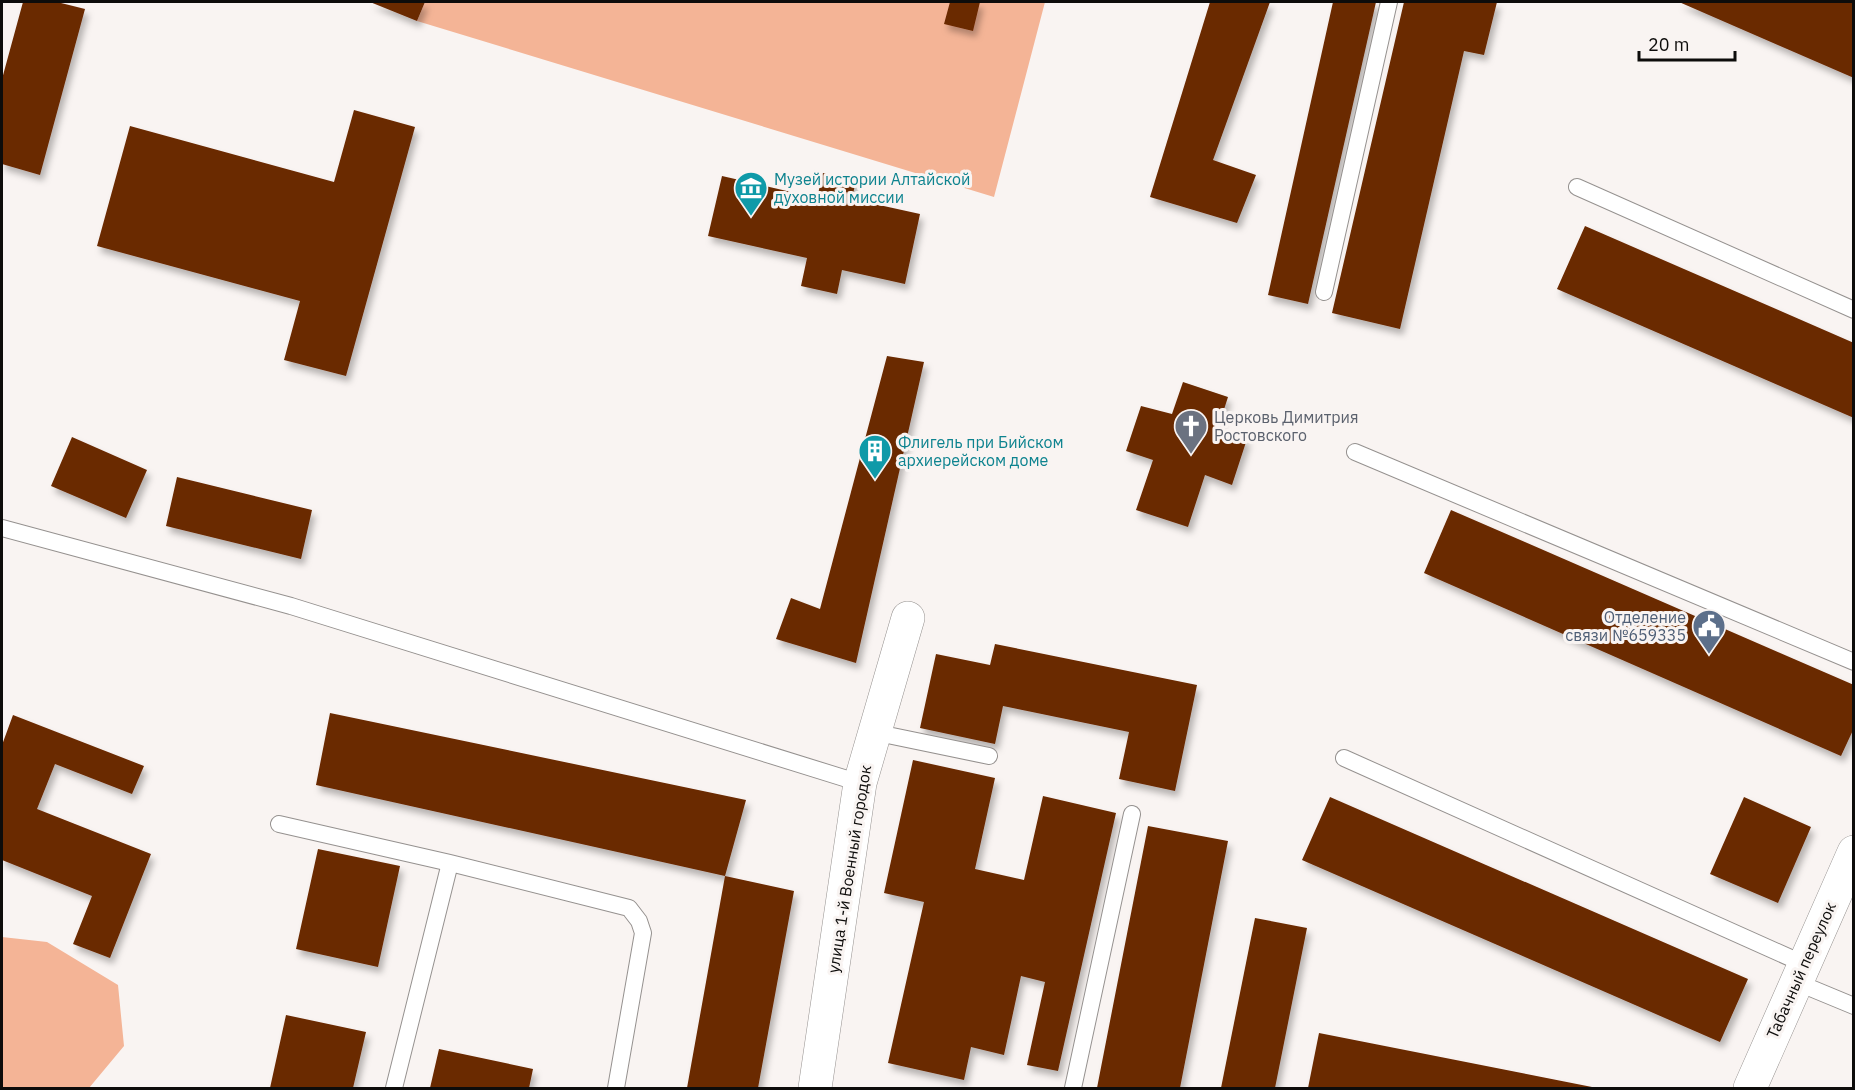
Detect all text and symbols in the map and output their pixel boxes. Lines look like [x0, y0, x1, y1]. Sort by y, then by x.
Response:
scale bar [1639, 24, 1735, 62]
text: 20 m [1648, 33, 1690, 56]
place label: Музей истории Алтайской духовной миссии [774, 169, 970, 207]
museum icon: Музей истории Алтайской духовной миссии [733, 170, 769, 217]
place label: Церковь Димитрия Ростовского [1214, 407, 1359, 445]
church icon: Церковь Димитрия Ростовского [1173, 408, 1209, 455]
place label: Флигель при Бийском архиерейском доме [898, 432, 1064, 470]
building icon: Флигель при Бийском архиерейском доме [857, 433, 893, 480]
place label: Отделение связи №659335 [1565, 607, 1686, 645]
public building icon: Отделение связи №659335 [1691, 608, 1727, 655]
street label: улица 1-й Военный городок [823, 763, 875, 974]
street label: Табачный переулок [1762, 898, 1840, 1041]

